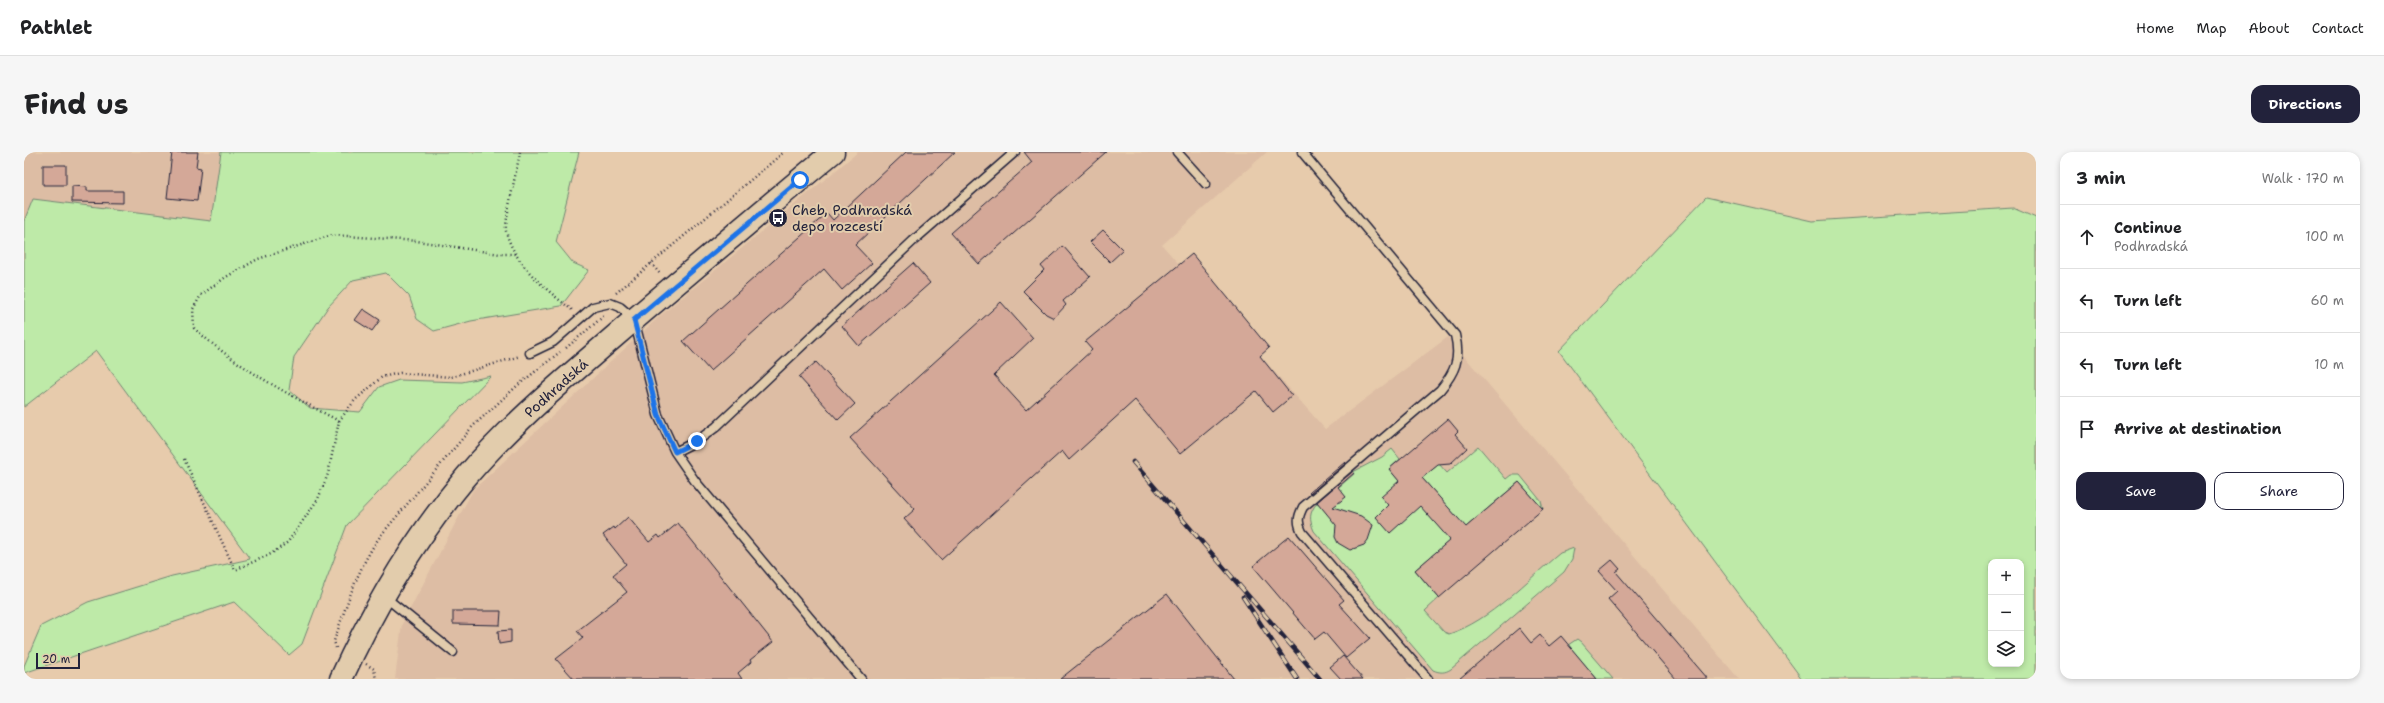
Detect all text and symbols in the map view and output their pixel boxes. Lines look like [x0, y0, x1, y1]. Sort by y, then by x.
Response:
text: Pathlet [20, 15, 92, 40]
text: Home [2136, 19, 2175, 37]
text: Map [2197, 19, 2227, 37]
text: About [2249, 19, 2290, 37]
text: Contact [2312, 19, 2364, 37]
text: Find us [24, 85, 129, 123]
button: Directions [2251, 85, 2360, 123]
text: 3 min [2076, 167, 2126, 189]
text: Walk · 170 m [2262, 170, 2344, 187]
route start [791, 171, 809, 189]
place label: Cheb, Podhradská depo rozcestí [792, 201, 912, 235]
bus stop icon: Cheb, Podhradská depo rozcestí [767, 207, 789, 229]
text: Continue [2114, 218, 2182, 238]
icon: ahead [2076, 226, 2098, 248]
text: 100 m [2305, 228, 2344, 245]
text: Podhradská [2114, 238, 2188, 255]
icon: left [2076, 290, 2098, 312]
text: Turn left [2114, 291, 2182, 311]
text: 60 m [2311, 292, 2344, 309]
icon: left [2076, 354, 2098, 376]
street label: Podhradská [520, 355, 592, 421]
text: Turn left [2114, 355, 2182, 375]
text: 10 m [2314, 356, 2344, 373]
icon: arrive [2076, 418, 2098, 440]
text: Arrive at destination [2114, 419, 2282, 439]
route end [688, 432, 706, 450]
button: Save [2076, 472, 2206, 510]
button: Share [2214, 472, 2344, 510]
map controls [1988, 559, 2024, 667]
button: + [1988, 559, 2024, 595]
button: − [1988, 595, 2024, 631]
button: layers [1988, 631, 2024, 667]
scale bar [36, 651, 80, 670]
text: 20 m [42, 652, 70, 667]

